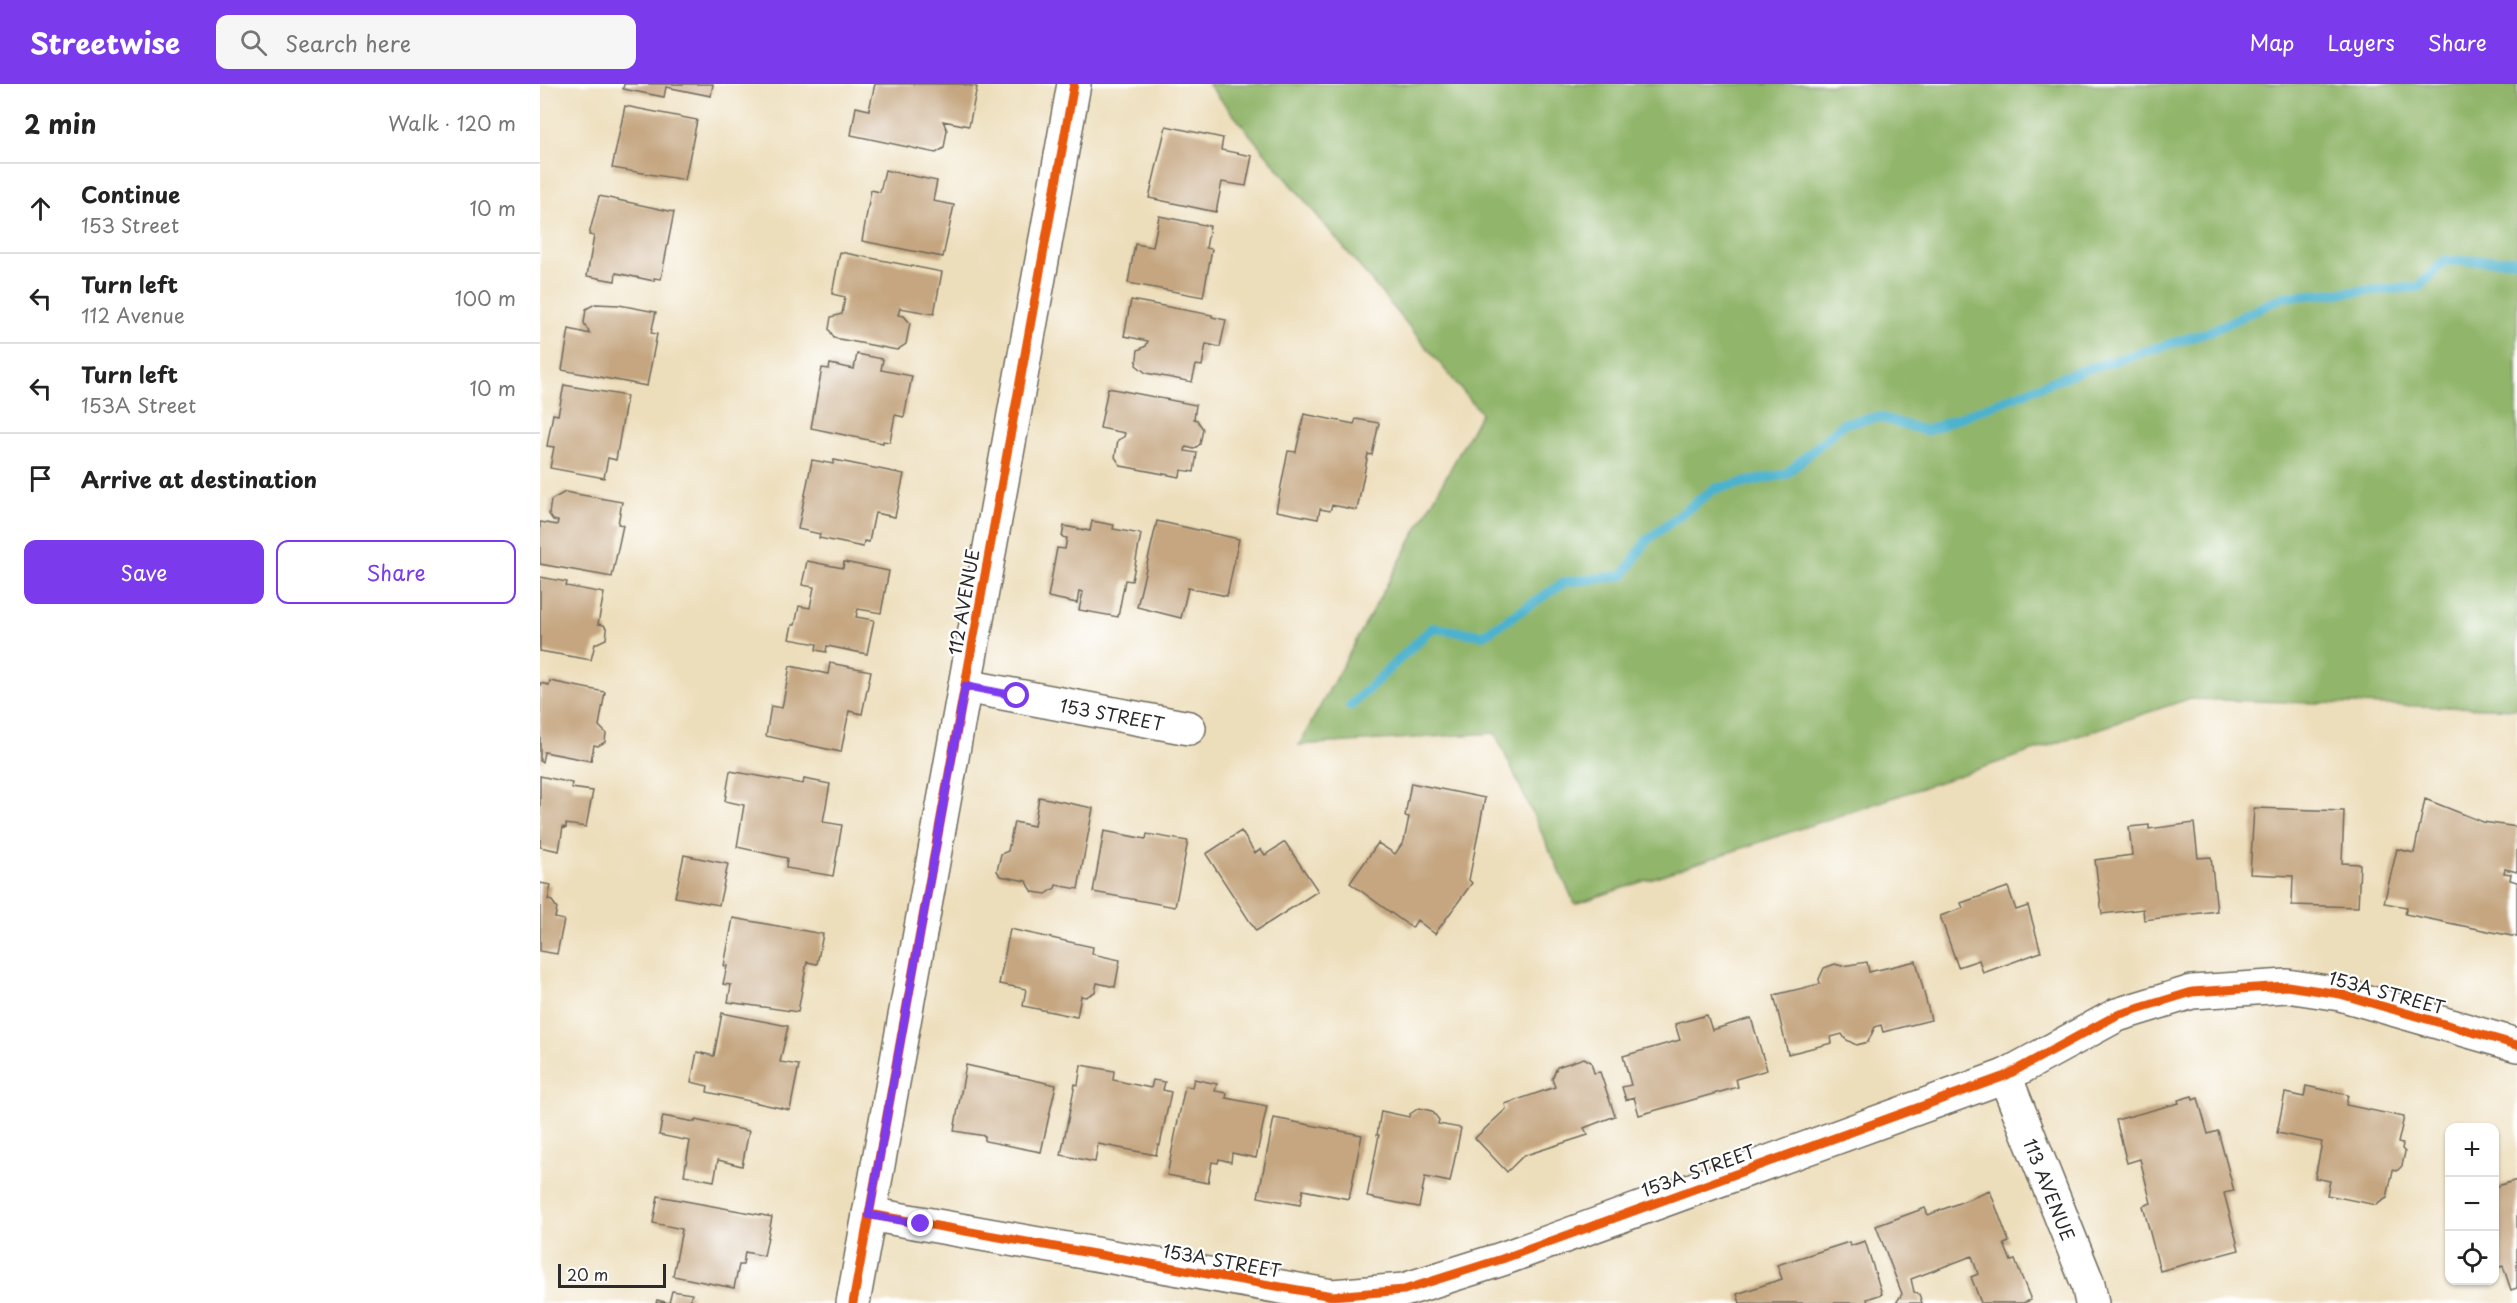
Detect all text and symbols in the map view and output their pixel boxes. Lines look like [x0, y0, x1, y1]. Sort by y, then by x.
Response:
search box [216, 15, 636, 69]
text: Streetwise [30, 21, 180, 64]
icon: search [237, 26, 270, 59]
text: Search here [285, 26, 411, 59]
text: Map [2250, 26, 2294, 58]
text: Layers [2327, 26, 2395, 58]
text: Share [2428, 26, 2487, 58]
text: 2 min [24, 104, 97, 143]
text: Walk · 120 m [388, 108, 516, 138]
text: Continue [81, 177, 180, 210]
icon: ahead [24, 192, 57, 225]
text: 10 m [469, 193, 516, 223]
text: 153 Street [81, 210, 179, 240]
text: Turn left [81, 267, 178, 300]
icon: left [24, 282, 57, 315]
text: 100 m [455, 283, 516, 313]
text: 112 Avenue [81, 300, 185, 330]
text: Turn left [81, 357, 178, 390]
icon: left [24, 372, 57, 405]
text: 10 m [469, 373, 516, 403]
text: 153A Street [81, 390, 196, 420]
icon: arrive [24, 462, 57, 495]
text: Arrive at destination [81, 462, 317, 495]
button: Save [24, 540, 264, 604]
button: Share [276, 540, 516, 604]
street label: 112 AVENUE [940, 547, 986, 657]
route start [1003, 682, 1029, 708]
street label: 153 STREET [1058, 691, 1167, 737]
street label: 153A STREET [2326, 964, 2448, 1020]
map controls [2445, 1123, 2499, 1285]
button: + [2445, 1123, 2499, 1177]
street label: 113 AVENUE [2018, 1134, 2083, 1244]
street label: 153A STREET [1637, 1137, 1759, 1203]
button: − [2445, 1177, 2499, 1231]
route end [907, 1210, 933, 1236]
button: locate [2445, 1231, 2499, 1285]
street label: 153A STREET [1161, 1236, 1283, 1284]
scale bar [558, 1261, 666, 1288]
text: 20 m [567, 1262, 608, 1286]

